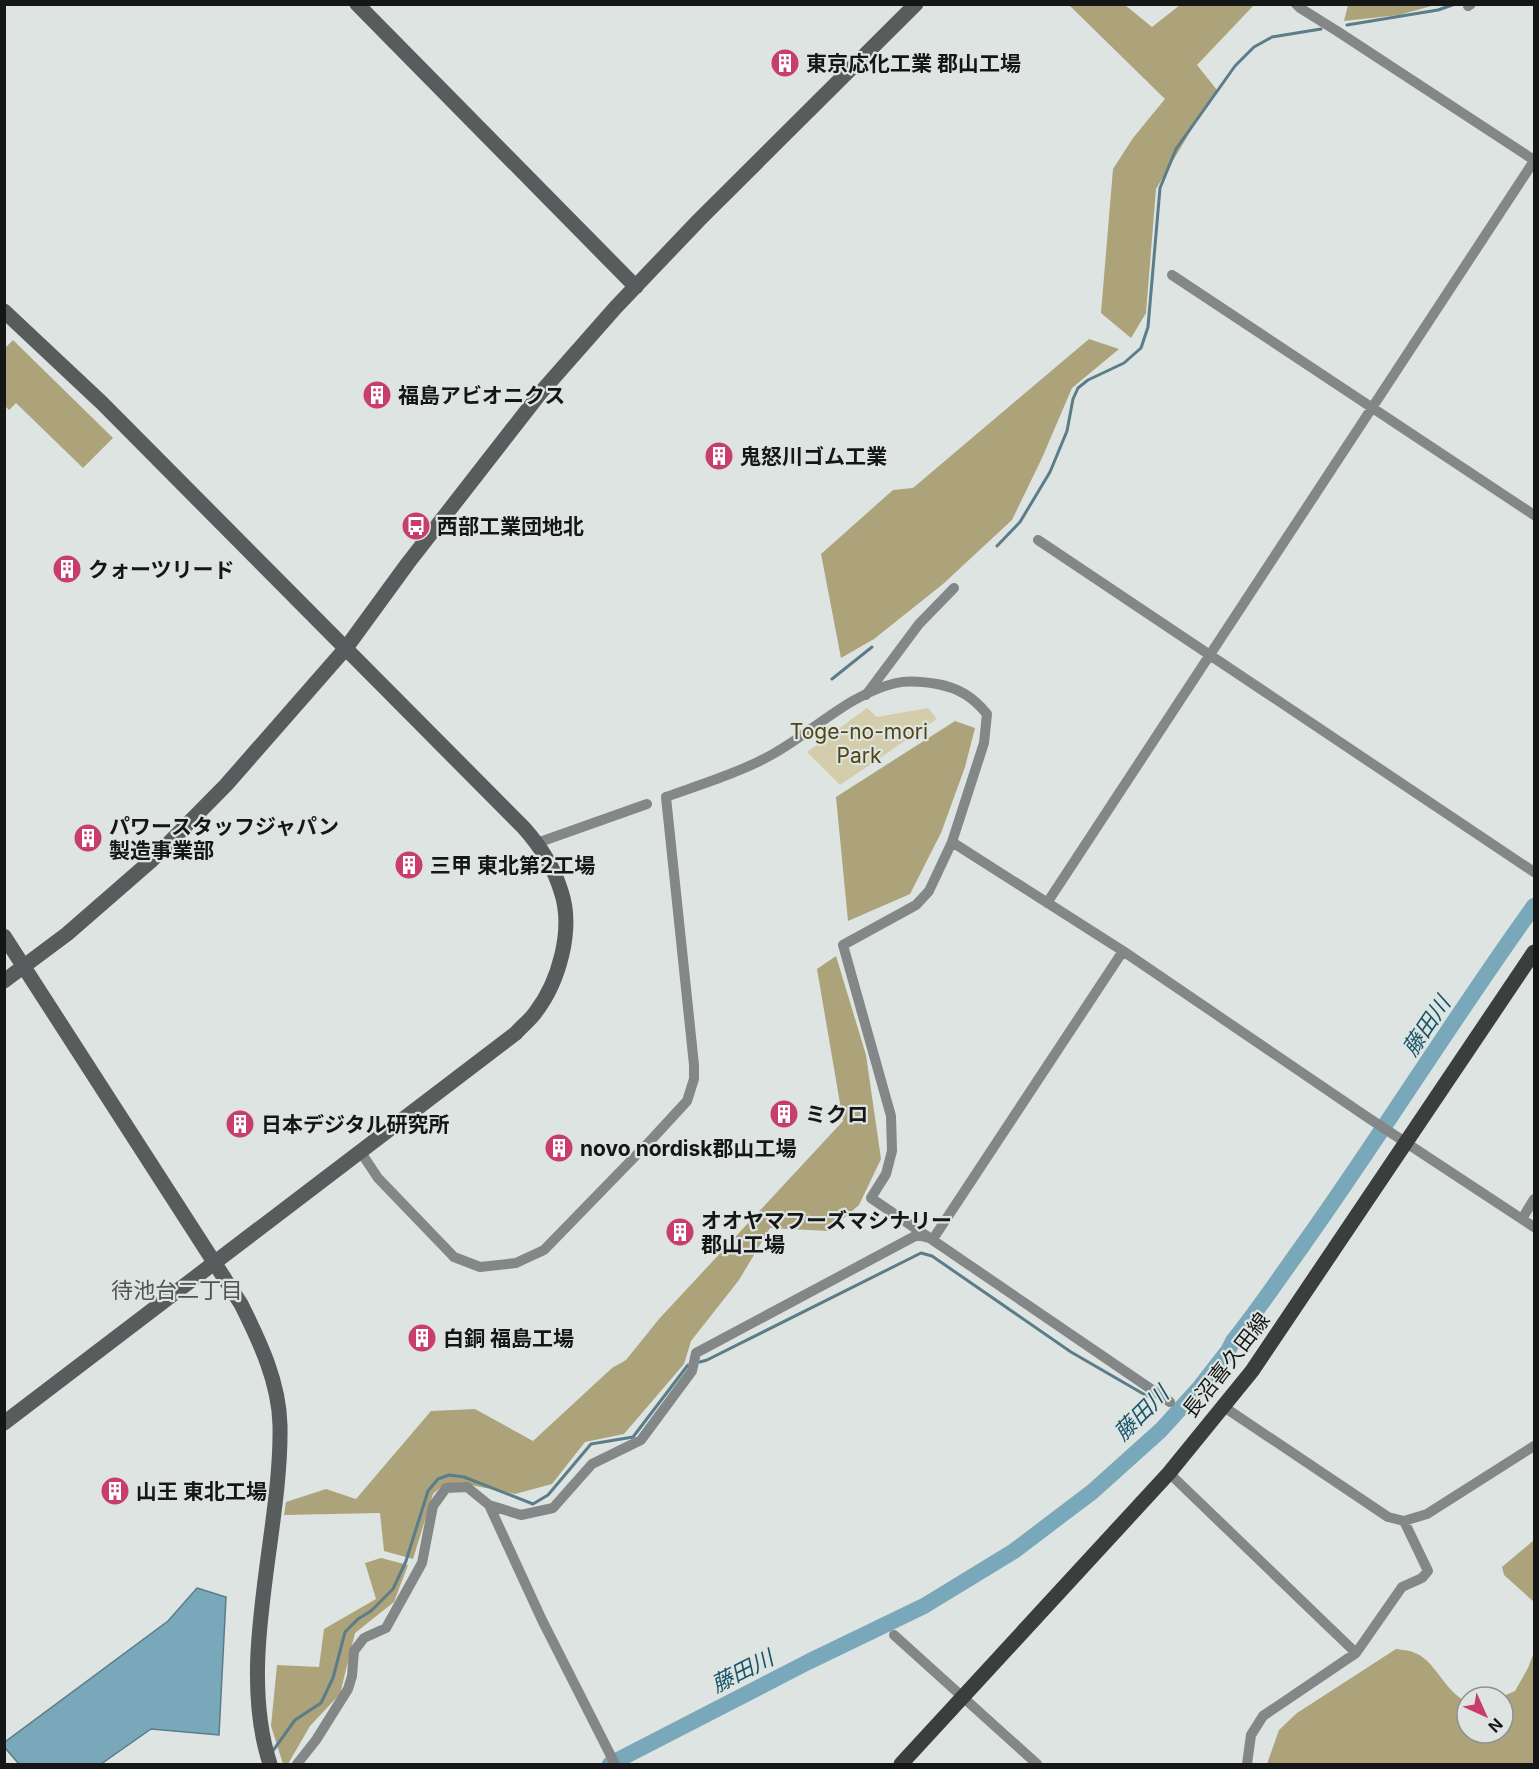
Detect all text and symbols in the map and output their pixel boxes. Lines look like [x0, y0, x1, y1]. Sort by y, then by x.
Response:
building icon: 東京応化工業 郡山工場 [769, 47, 801, 79]
place label: 東京応化工業 郡山工場 [806, 51, 1021, 76]
building icon: 福島アビオニクス [361, 379, 393, 411]
place label: 福島アビオニクス [398, 383, 565, 408]
building icon: 鬼怒川ゴム工業 [703, 440, 735, 472]
place label: 鬼怒川ゴム工業 [740, 444, 887, 469]
bus stop icon: 西部工業団地北 [400, 510, 432, 542]
place label: 西部工業団地北 [437, 514, 584, 539]
building icon: クォーツリード [51, 553, 83, 585]
place label: クォーツリード [88, 557, 235, 582]
park label: Toge-no-mori Park [790, 719, 928, 768]
place label: パワースタッフジャパン 製造事業部 [109, 814, 339, 863]
building icon: パワースタッフジャパン 製造事業部 [72, 822, 104, 854]
building icon: 三甲 東北第2工場 [393, 849, 425, 881]
place label: 三甲 東北第2工場 [430, 853, 595, 878]
water label: 藤田川 [1397, 990, 1456, 1061]
building icon: ミクロ [768, 1098, 800, 1130]
place label: ミクロ [805, 1102, 868, 1127]
building icon: 日本デジタル研究所 [224, 1108, 256, 1140]
place label: 日本デジタル研究所 [261, 1112, 450, 1137]
building icon: novo nordisk郡山工場 [543, 1132, 575, 1164]
place label: novo nordisk郡山工場 [580, 1136, 797, 1161]
place label: オオヤマフーズマシナリー 郡山工場 [701, 1208, 952, 1257]
building icon: オオヤマフーズマシナリー 郡山工場 [664, 1216, 696, 1248]
district label: 待池台二丁目 [111, 1277, 243, 1303]
street label: 長沼喜久田線 [1177, 1308, 1275, 1422]
building icon: 白銅 福島工場 [406, 1322, 438, 1354]
place label: 白銅 福島工場 [443, 1326, 574, 1351]
water label: 藤田川 [1108, 1379, 1175, 1446]
building icon: 山王 東北工場 [99, 1475, 131, 1507]
place label: 山王 東北工場 [136, 1479, 267, 1504]
water label: 藤田川 [707, 1644, 779, 1698]
north arrow [1455, 1685, 1515, 1745]
text: N [1484, 1714, 1507, 1737]

